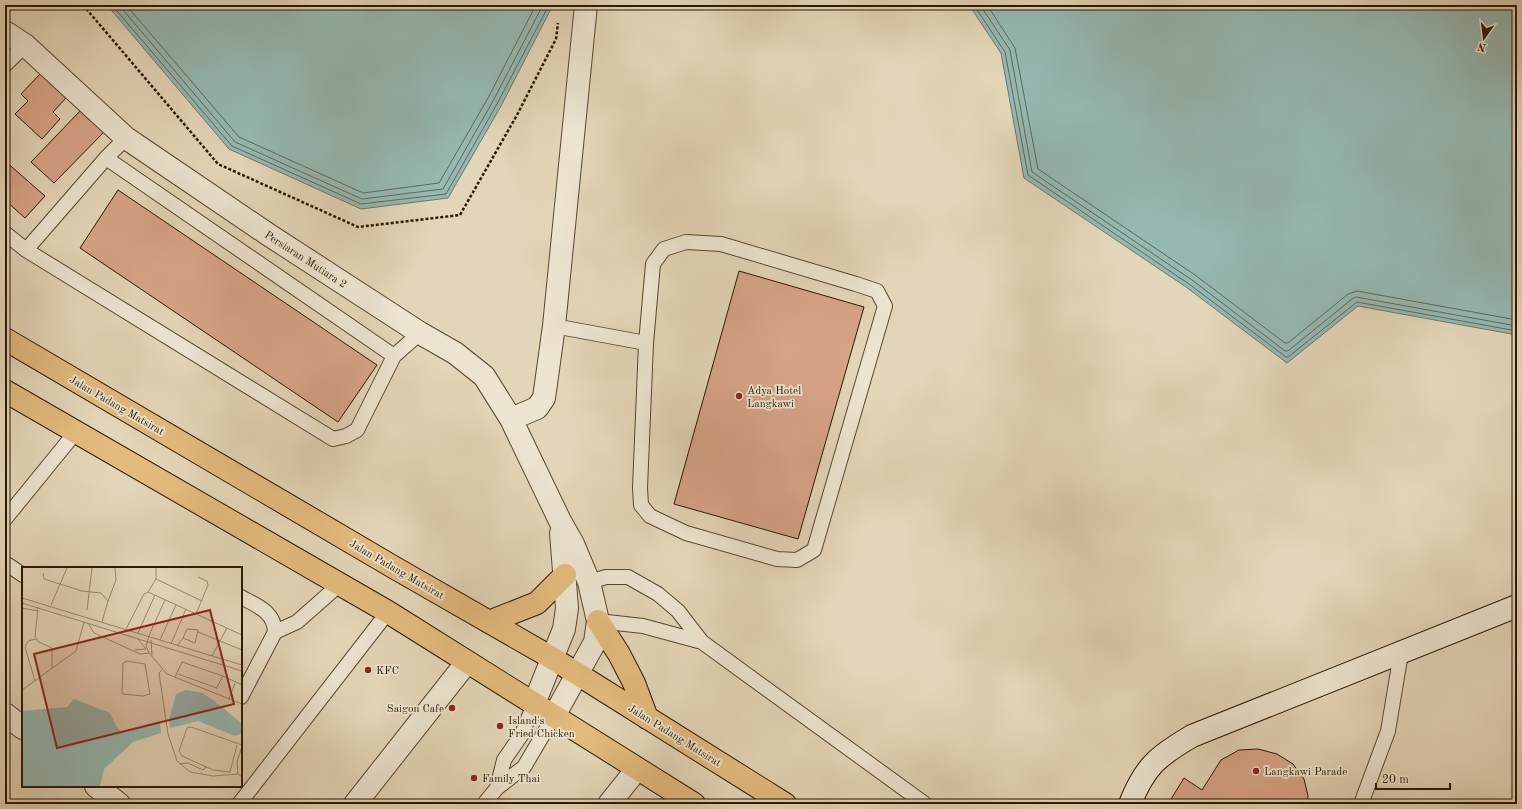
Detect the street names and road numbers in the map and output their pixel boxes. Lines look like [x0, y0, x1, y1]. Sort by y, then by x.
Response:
street label: Persiaran Mutiara 2 [262, 230, 348, 291]
street label: Jalan Padang Matsirat [67, 375, 166, 438]
street label: Jalan Padang Matsirat [347, 539, 446, 602]
street label: Jalan Padang Matsirat [626, 703, 723, 769]

